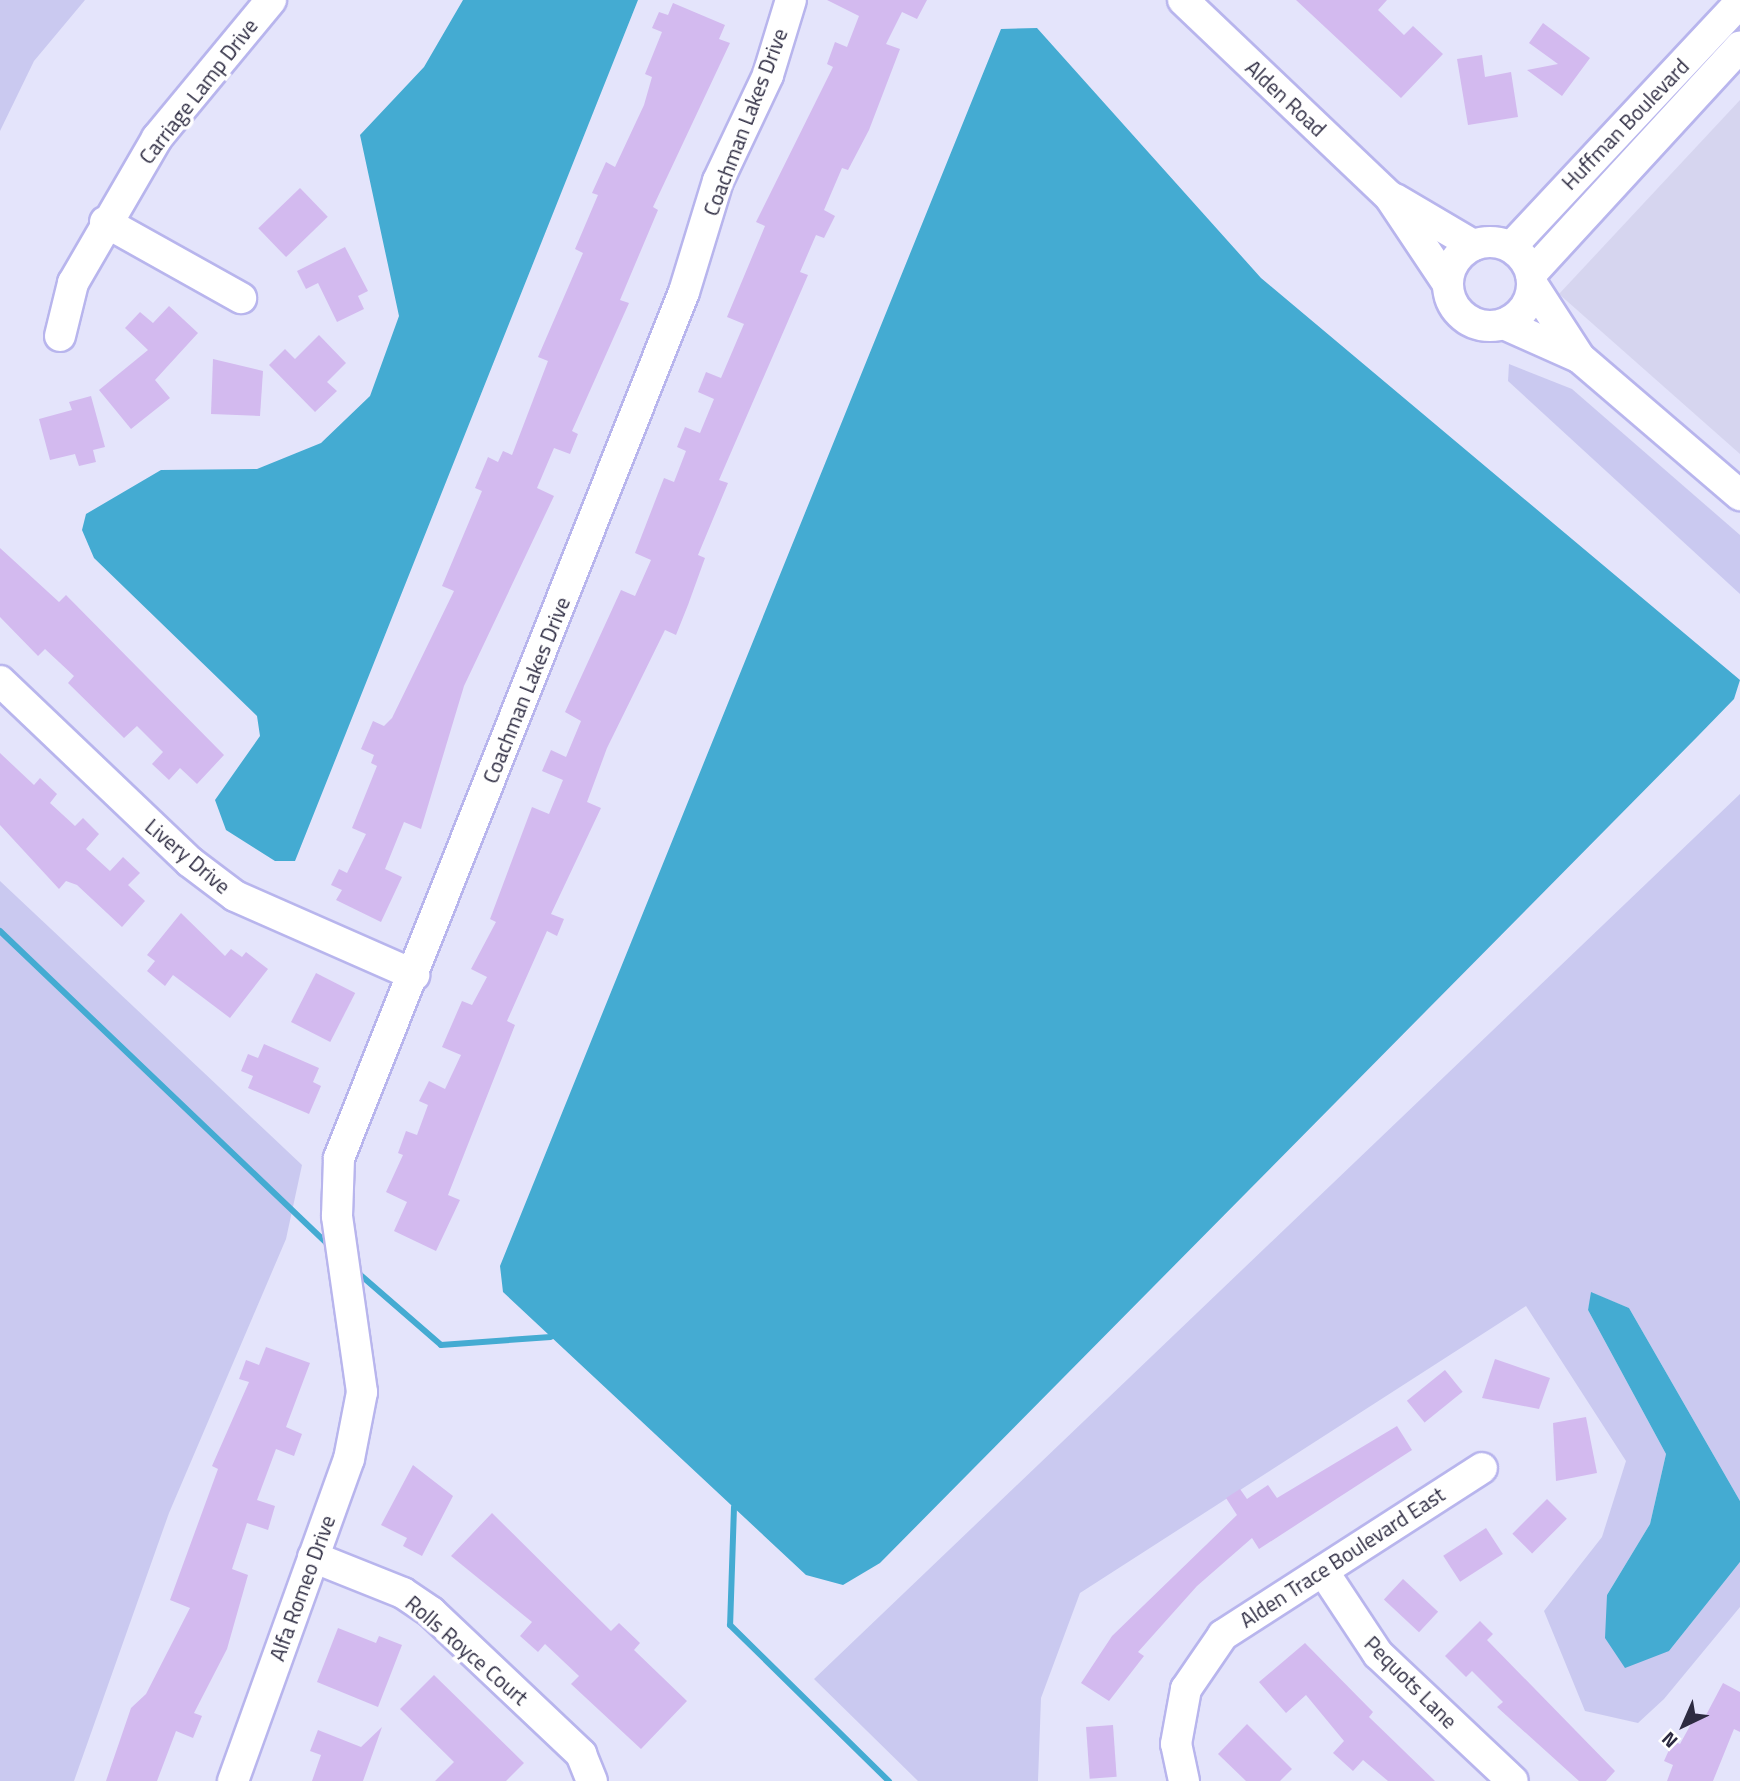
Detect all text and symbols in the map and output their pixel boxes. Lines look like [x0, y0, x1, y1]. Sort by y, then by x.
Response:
street label: Carriage Lamp Drive [133, 13, 263, 169]
street label: Coachman Lakes Drive [698, 25, 792, 219]
street label: Huffman Boulevard [1556, 53, 1694, 195]
street label: Alden Road [1241, 55, 1331, 141]
street label: Coachman Lakes Drive [477, 593, 575, 787]
street label: Livery Drive [140, 813, 236, 899]
street label: Alden Trace Boulevard East [1235, 1481, 1449, 1633]
street label: Alfa Romeo Drive [264, 1512, 340, 1664]
street label: Rolls Royce Court [401, 1590, 533, 1710]
street label: Pequots Lane [1360, 1631, 1462, 1733]
north arrow [1649, 1690, 1719, 1760]
text: N [1654, 1725, 1684, 1755]

